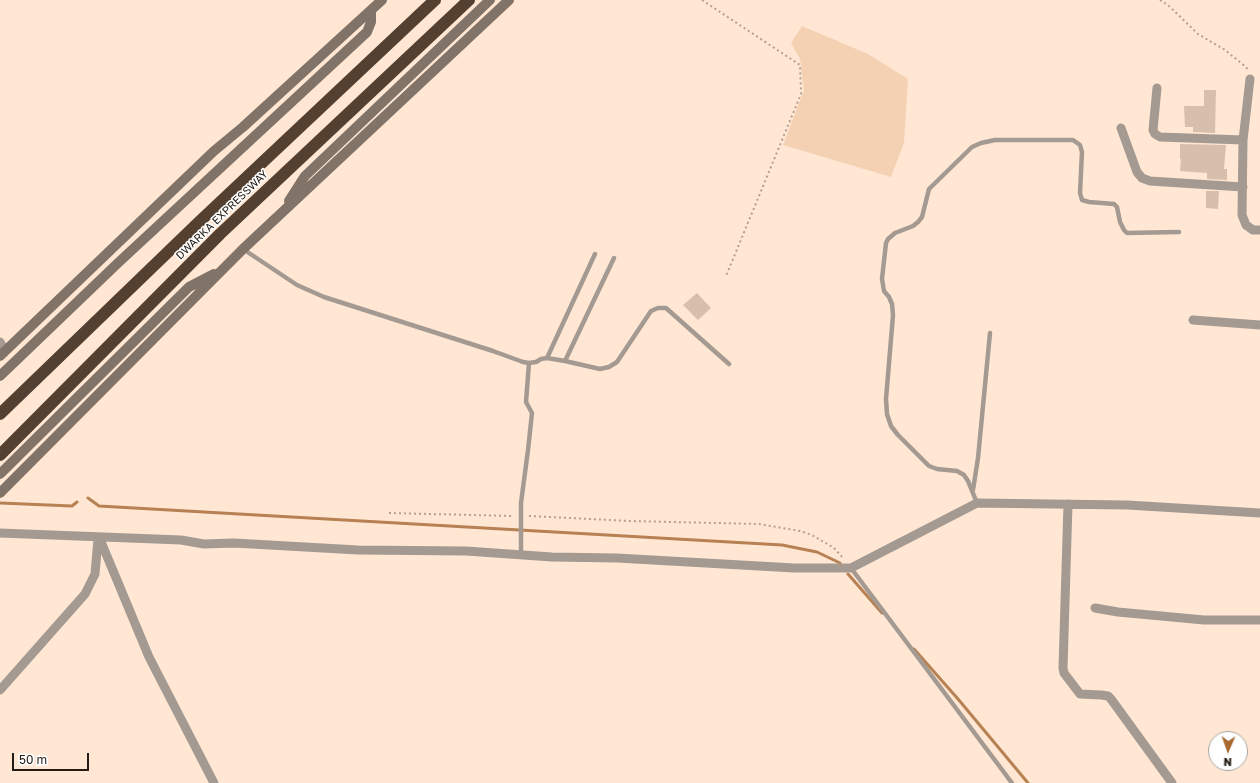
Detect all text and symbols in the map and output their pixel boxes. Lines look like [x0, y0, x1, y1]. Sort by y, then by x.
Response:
street label: DWARKA EXPRESSWAY [173, 168, 271, 262]
north arrow [1208, 731, 1248, 771]
scale bar [14, 745, 91, 771]
text: 50 m [19, 752, 47, 767]
text: N [1223, 756, 1232, 769]

